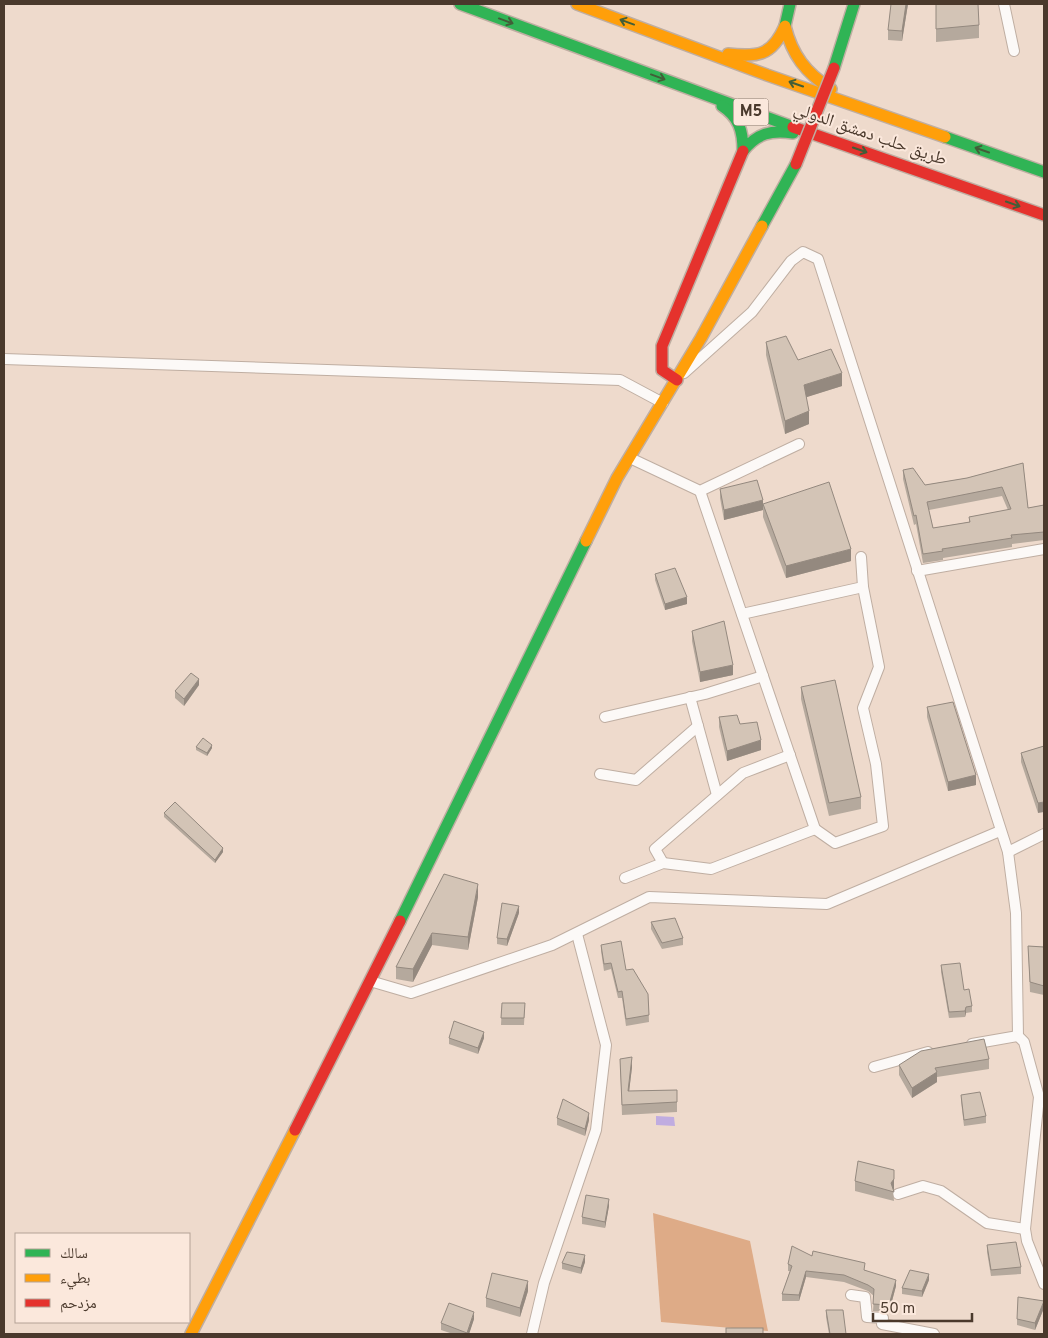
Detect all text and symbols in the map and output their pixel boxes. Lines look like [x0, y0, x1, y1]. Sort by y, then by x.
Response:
one-way arrow [497, 17, 513, 26]
one-way arrow [619, 17, 635, 26]
one-way arrow [650, 73, 665, 82]
one-way arrow [788, 79, 804, 89]
road number: M5 [734, 98, 768, 125]
street label: طريق حلب دمشق الدولي [790, 98, 950, 173]
one-way arrow [975, 145, 990, 154]
one-way arrow [852, 146, 867, 155]
one-way arrow [1005, 200, 1021, 209]
legend [15, 1233, 190, 1323]
text: سالك [60, 1245, 88, 1264]
text: بطيء [60, 1270, 90, 1290]
scale bar [873, 1290, 972, 1322]
text: مزدحم [60, 1295, 97, 1314]
text: 50 m [880, 1300, 915, 1319]

